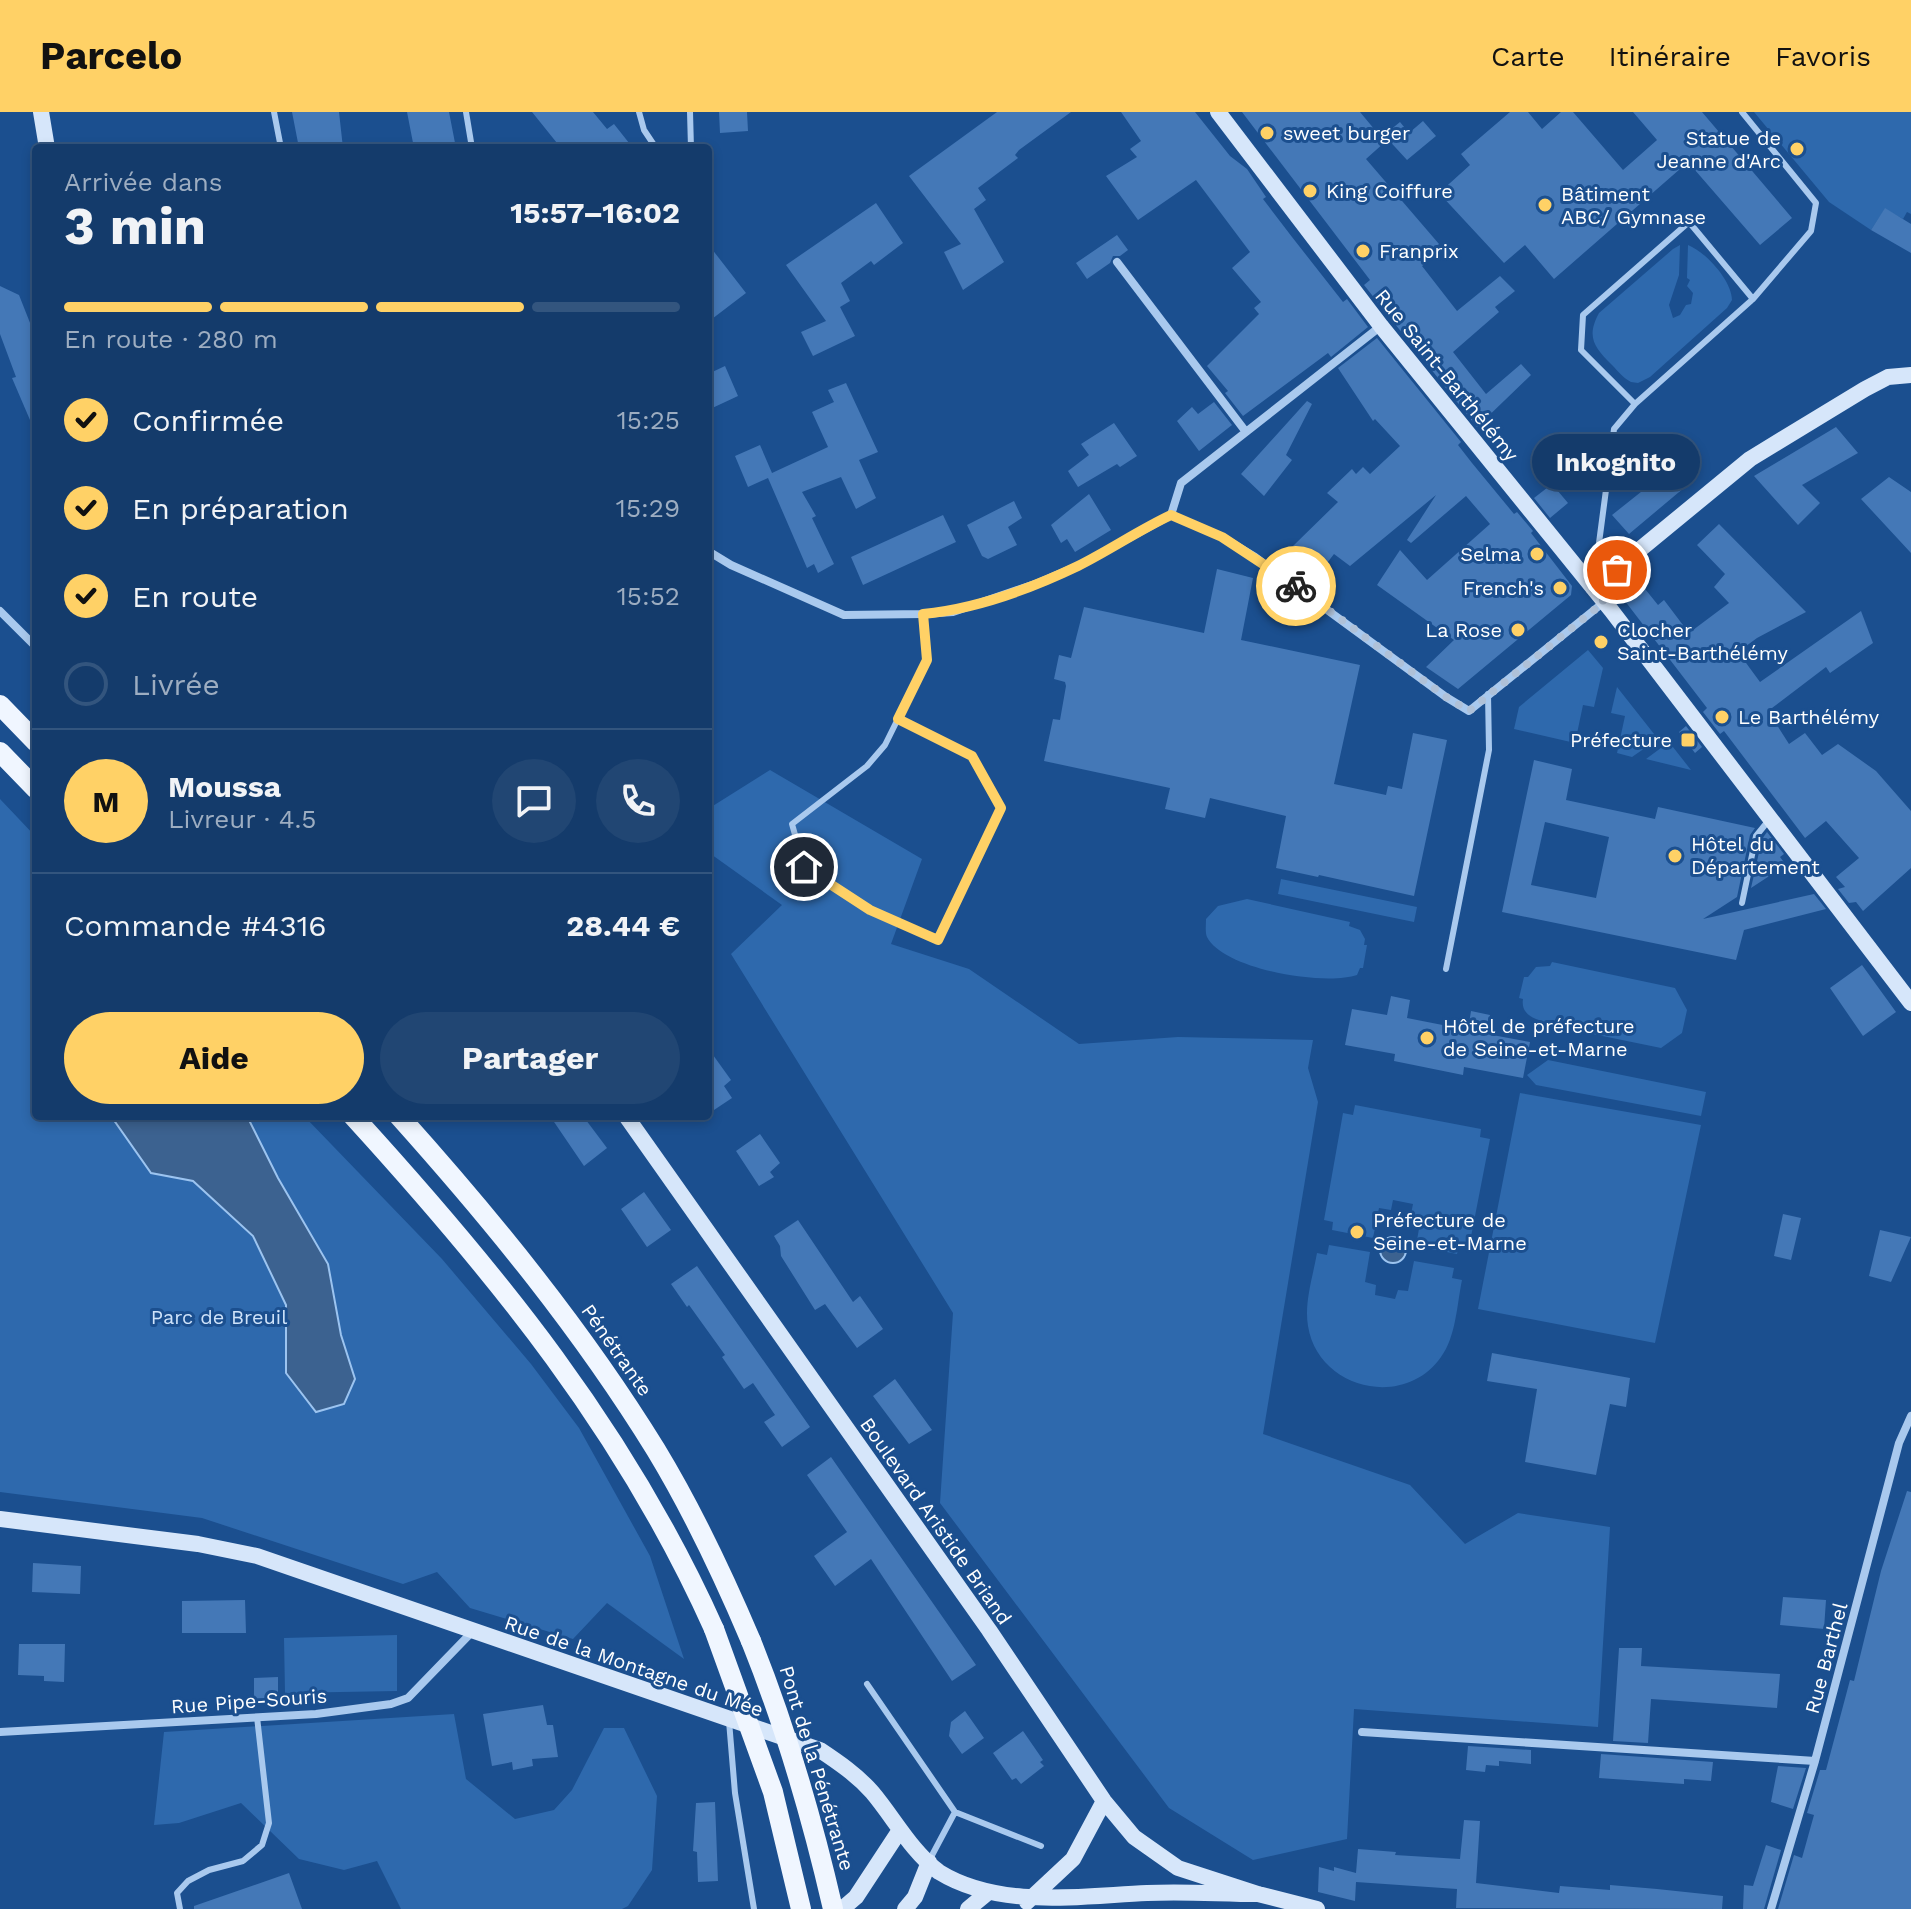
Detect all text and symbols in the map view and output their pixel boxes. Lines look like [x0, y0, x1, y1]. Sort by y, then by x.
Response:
text: Parcelo [40, 34, 182, 78]
text: Carte [1491, 40, 1565, 73]
text: Itinéraire [1609, 40, 1731, 73]
text: Favoris [1775, 40, 1871, 73]
place label: sweet burger [1283, 121, 1410, 145]
marker: sweet burger [1258, 124, 1276, 142]
place label: Statue de Jeanne d'Arc [1656, 126, 1781, 173]
marker: Statue de Jeanne d'Arc [1788, 140, 1806, 158]
text: Arrivée dans [64, 167, 223, 197]
place label: King Coiffure [1326, 179, 1453, 203]
marker: King Coiffure [1301, 182, 1319, 200]
place label: Bâtiment ABC/ Gymnase [1561, 182, 1706, 229]
text: 15:57–16:02 [510, 195, 680, 230]
text: 3 min [64, 196, 206, 257]
marker: Bâtiment ABC/ Gymnase [1536, 196, 1554, 214]
place label: Franprix [1379, 239, 1459, 263]
marker: Franprix [1354, 242, 1372, 260]
street label: Rue Saint-Barthélémy [1370, 284, 1524, 466]
text: En route · 280 m [64, 324, 278, 354]
icon: check [64, 398, 108, 442]
text: Confirmée [132, 403, 284, 438]
text: 15:25 [617, 405, 680, 435]
callout: Inkognito [1533, 434, 1701, 490]
text: Inkognito [1556, 447, 1676, 477]
icon: check [64, 486, 108, 530]
text: En préparation [132, 491, 349, 526]
text: 15:29 [616, 493, 680, 523]
pin [1583, 536, 1651, 604]
place label: Selma [1460, 542, 1521, 566]
marker: Selma [1528, 545, 1546, 563]
courier [1256, 546, 1336, 626]
icon: bag [1595, 548, 1639, 592]
icon: bike [1274, 564, 1318, 608]
icon: check [64, 574, 108, 618]
place label: French's [1463, 576, 1544, 600]
text: En route [132, 579, 258, 614]
marker: French's [1551, 579, 1569, 597]
text: 15:52 [617, 581, 680, 611]
place label: La Rose [1425, 618, 1502, 642]
place label: Clocher Saint-Barthélémy [1617, 618, 1789, 665]
marker: La Rose [1509, 621, 1527, 639]
marker: Clocher Saint-Barthélémy [1592, 633, 1610, 651]
text: Livrée [132, 667, 220, 702]
place label: Le Barthélémy [1738, 705, 1880, 729]
marker: Le Barthélémy [1713, 708, 1731, 726]
place label: Préfecture [1570, 728, 1672, 752]
marker: Préfecture [1679, 731, 1697, 749]
button: chat [492, 759, 576, 843]
button: phone [596, 759, 680, 843]
text: Moussa [168, 769, 281, 804]
text: M [92, 784, 120, 819]
text: Livreur · 4.5 [168, 804, 317, 834]
place label: Hôtel du Département [1691, 832, 1820, 879]
pin [770, 833, 838, 901]
icon: home [782, 845, 826, 889]
marker: Hôtel du Département [1666, 847, 1684, 865]
text: Commande #4316 [64, 908, 327, 943]
text: 28.44 € [566, 908, 680, 943]
button: Aide [64, 1012, 364, 1104]
button: Partager [380, 1012, 680, 1104]
place label: Hôtel de préfecture de Seine-et-Marne [1443, 1014, 1635, 1061]
marker: Hôtel de préfecture de Seine-et-Marne [1418, 1029, 1436, 1047]
place label: Préfecture de Seine-et-Marne [1373, 1208, 1527, 1255]
marker: Préfecture de Seine-et-Marne [1348, 1223, 1366, 1241]
street label: Pénétrante [577, 1299, 657, 1401]
park label: Parc de Breuil [151, 1305, 287, 1329]
street label: Boulevard Aristide Briand [855, 1413, 1017, 1629]
street label: Rue Barthel [1800, 1600, 1852, 1716]
street label: Rue de la Montagne du Mée [501, 1610, 767, 1722]
street label: Pont de la Pénétrante [774, 1663, 860, 1873]
street label: Rue Pipe-Souris [170, 1684, 328, 1718]

